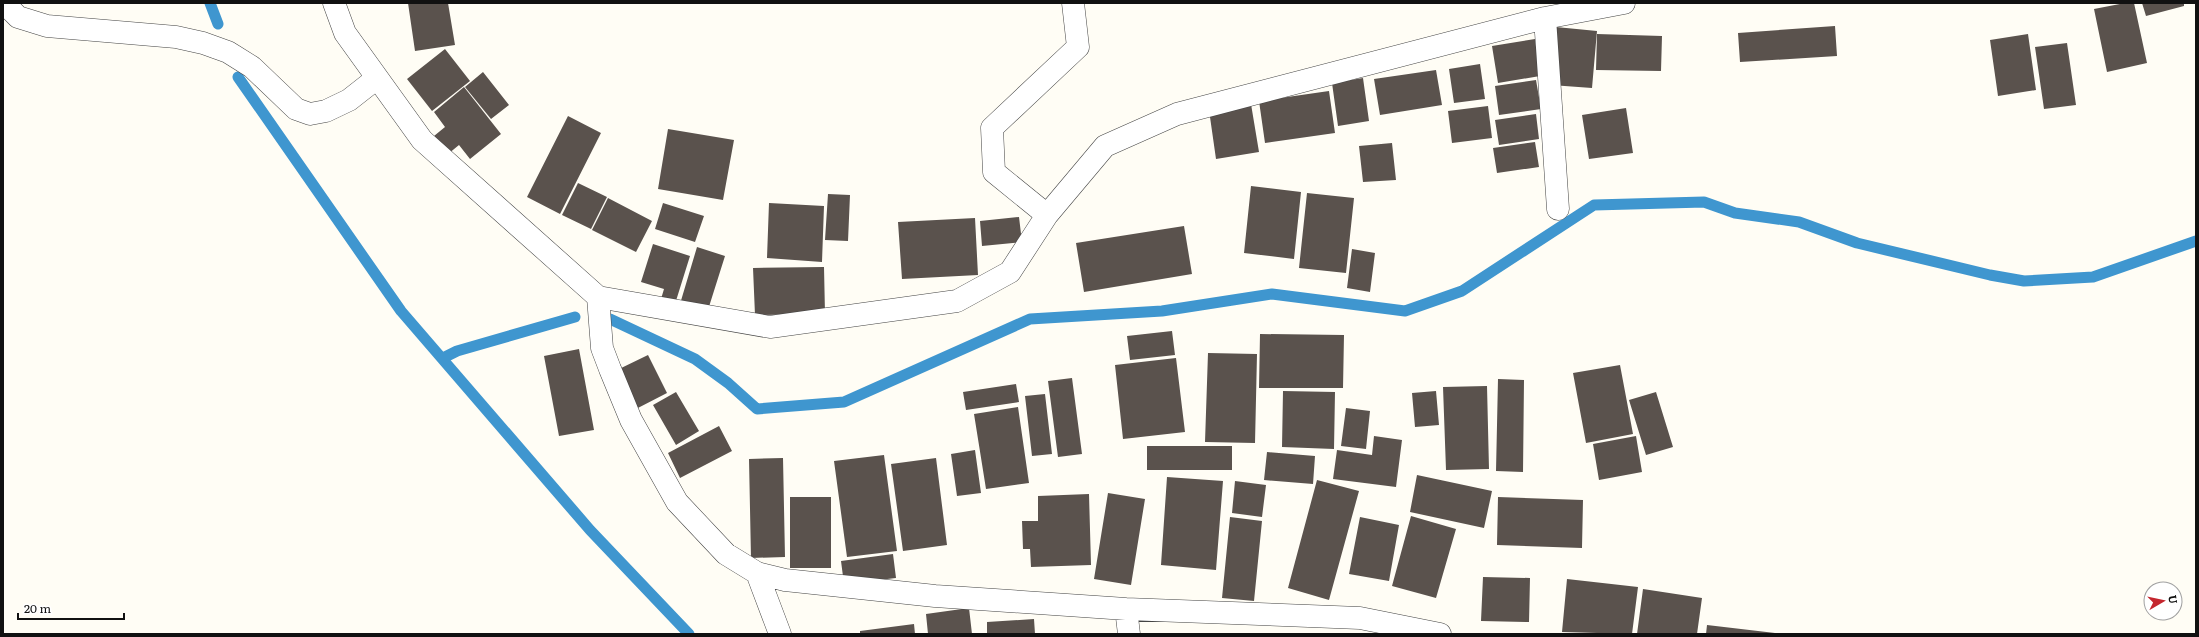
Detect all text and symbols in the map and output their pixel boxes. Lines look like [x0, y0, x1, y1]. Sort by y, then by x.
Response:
north arrow [2143, 581, 2183, 621]
text: U [2165, 594, 2182, 605]
scale bar [18, 595, 124, 621]
text: 20 m [24, 599, 51, 617]

